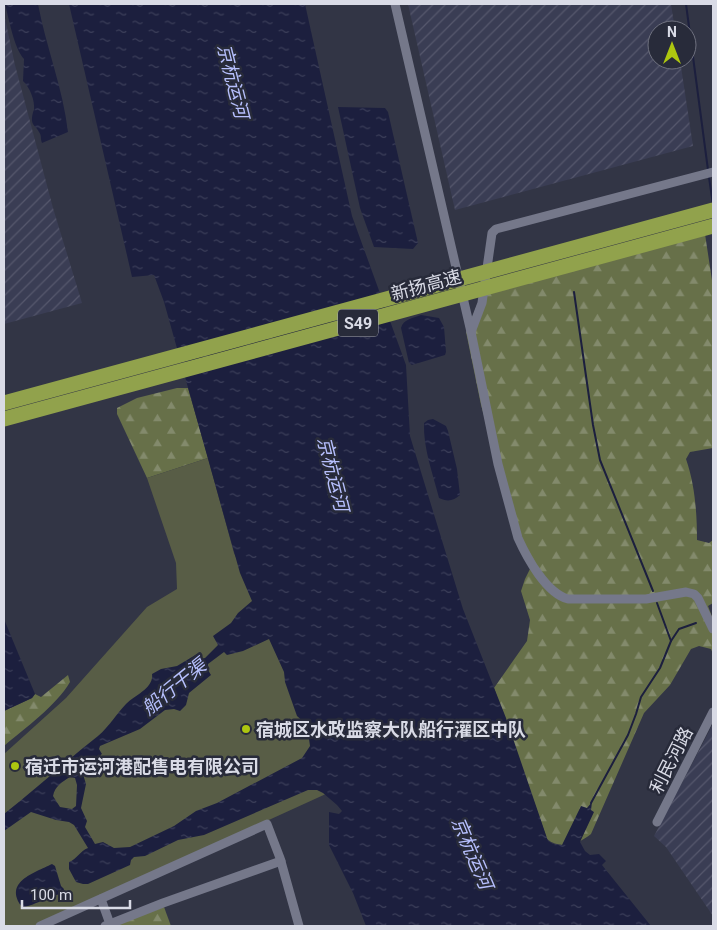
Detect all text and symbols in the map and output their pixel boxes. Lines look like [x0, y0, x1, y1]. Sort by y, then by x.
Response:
north arrow [647, 20, 697, 70]
text: N [667, 24, 677, 40]
water label: 京杭运河 [213, 41, 254, 125]
street label: 新扬高速 [389, 266, 463, 304]
road number: S49 [338, 309, 378, 336]
water label: 京杭运河 [313, 434, 354, 518]
water label: 船行干渠 [137, 652, 213, 720]
place label: 宿城区水政监察大队船行灌区中队 [256, 719, 526, 740]
marker: 宿城区水政监察大队船行灌区中队 [240, 723, 252, 735]
street label: 利民河路 [645, 723, 697, 797]
place label: 宿迁市运河港配售电有限公司 [25, 756, 259, 777]
marker: 宿迁市运河港配售电有限公司 [9, 760, 21, 772]
water label: 京杭运河 [447, 814, 499, 896]
scale bar [22, 878, 130, 910]
text: 100 m [30, 886, 72, 904]

